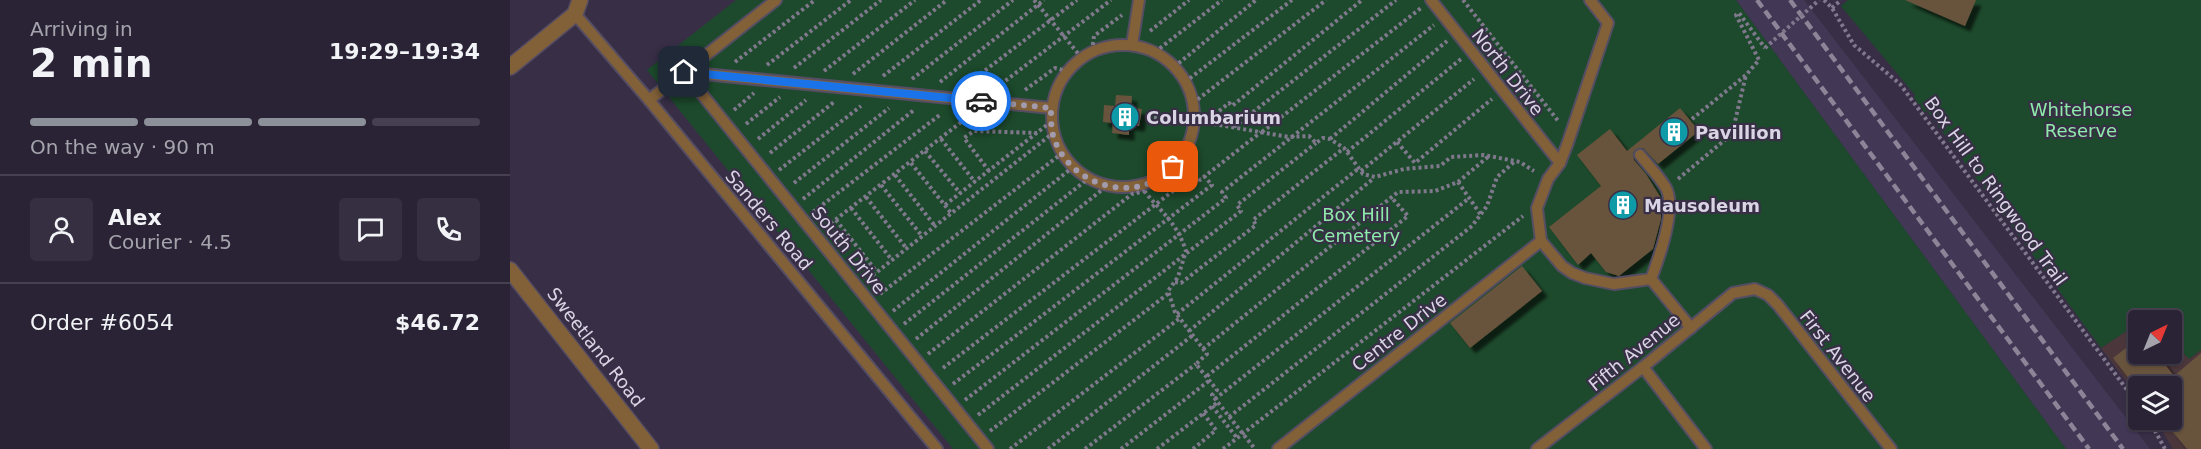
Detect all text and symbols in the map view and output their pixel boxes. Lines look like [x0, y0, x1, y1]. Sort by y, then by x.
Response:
text: Arriving in [30, 17, 133, 41]
street label: North Drive [1468, 25, 1548, 119]
text: 19:29–19:34 [329, 39, 480, 64]
text: 2 min [30, 41, 152, 86]
pin [658, 46, 709, 97]
icon: home [667, 55, 700, 88]
courier [951, 71, 1011, 131]
icon: car [965, 85, 998, 118]
street label: Box Hill to Ringwood Trail [1920, 92, 2072, 290]
park label: Whitehorse Reserve [2030, 99, 2132, 141]
building icon: Columbarium [1109, 101, 1141, 133]
place label: Columbarium [1146, 107, 1281, 128]
building icon: Pavillion [1658, 116, 1690, 148]
place label: Pavillion [1695, 122, 1781, 143]
text: On the way · 90 m [30, 135, 215, 159]
pin [1147, 141, 1198, 192]
icon: bag [1156, 150, 1189, 183]
street label: Sanders Road [721, 166, 817, 274]
building icon: Mausoleum [1607, 189, 1639, 221]
place label: Mausoleum [1644, 195, 1760, 216]
button: person [30, 198, 93, 261]
button: chat [339, 198, 402, 261]
button: phone [417, 198, 480, 261]
street label: South Drive [807, 202, 891, 298]
park label: Box Hill Cemetery [1312, 204, 1401, 246]
text: Alex [108, 205, 162, 230]
text: Courier · 4.5 [108, 230, 232, 254]
street label: Sweetland Road [543, 283, 649, 411]
street label: Centre Drive [1348, 289, 1450, 375]
street label: First Avenue [1796, 306, 1880, 406]
street label: Fifth Avenue [1584, 309, 1684, 395]
text: Order #6054 [30, 310, 174, 335]
text: $46.72 [395, 310, 480, 335]
north arrow [2128, 310, 2182, 364]
map controls [2128, 310, 2182, 430]
button: layers [2128, 376, 2182, 430]

